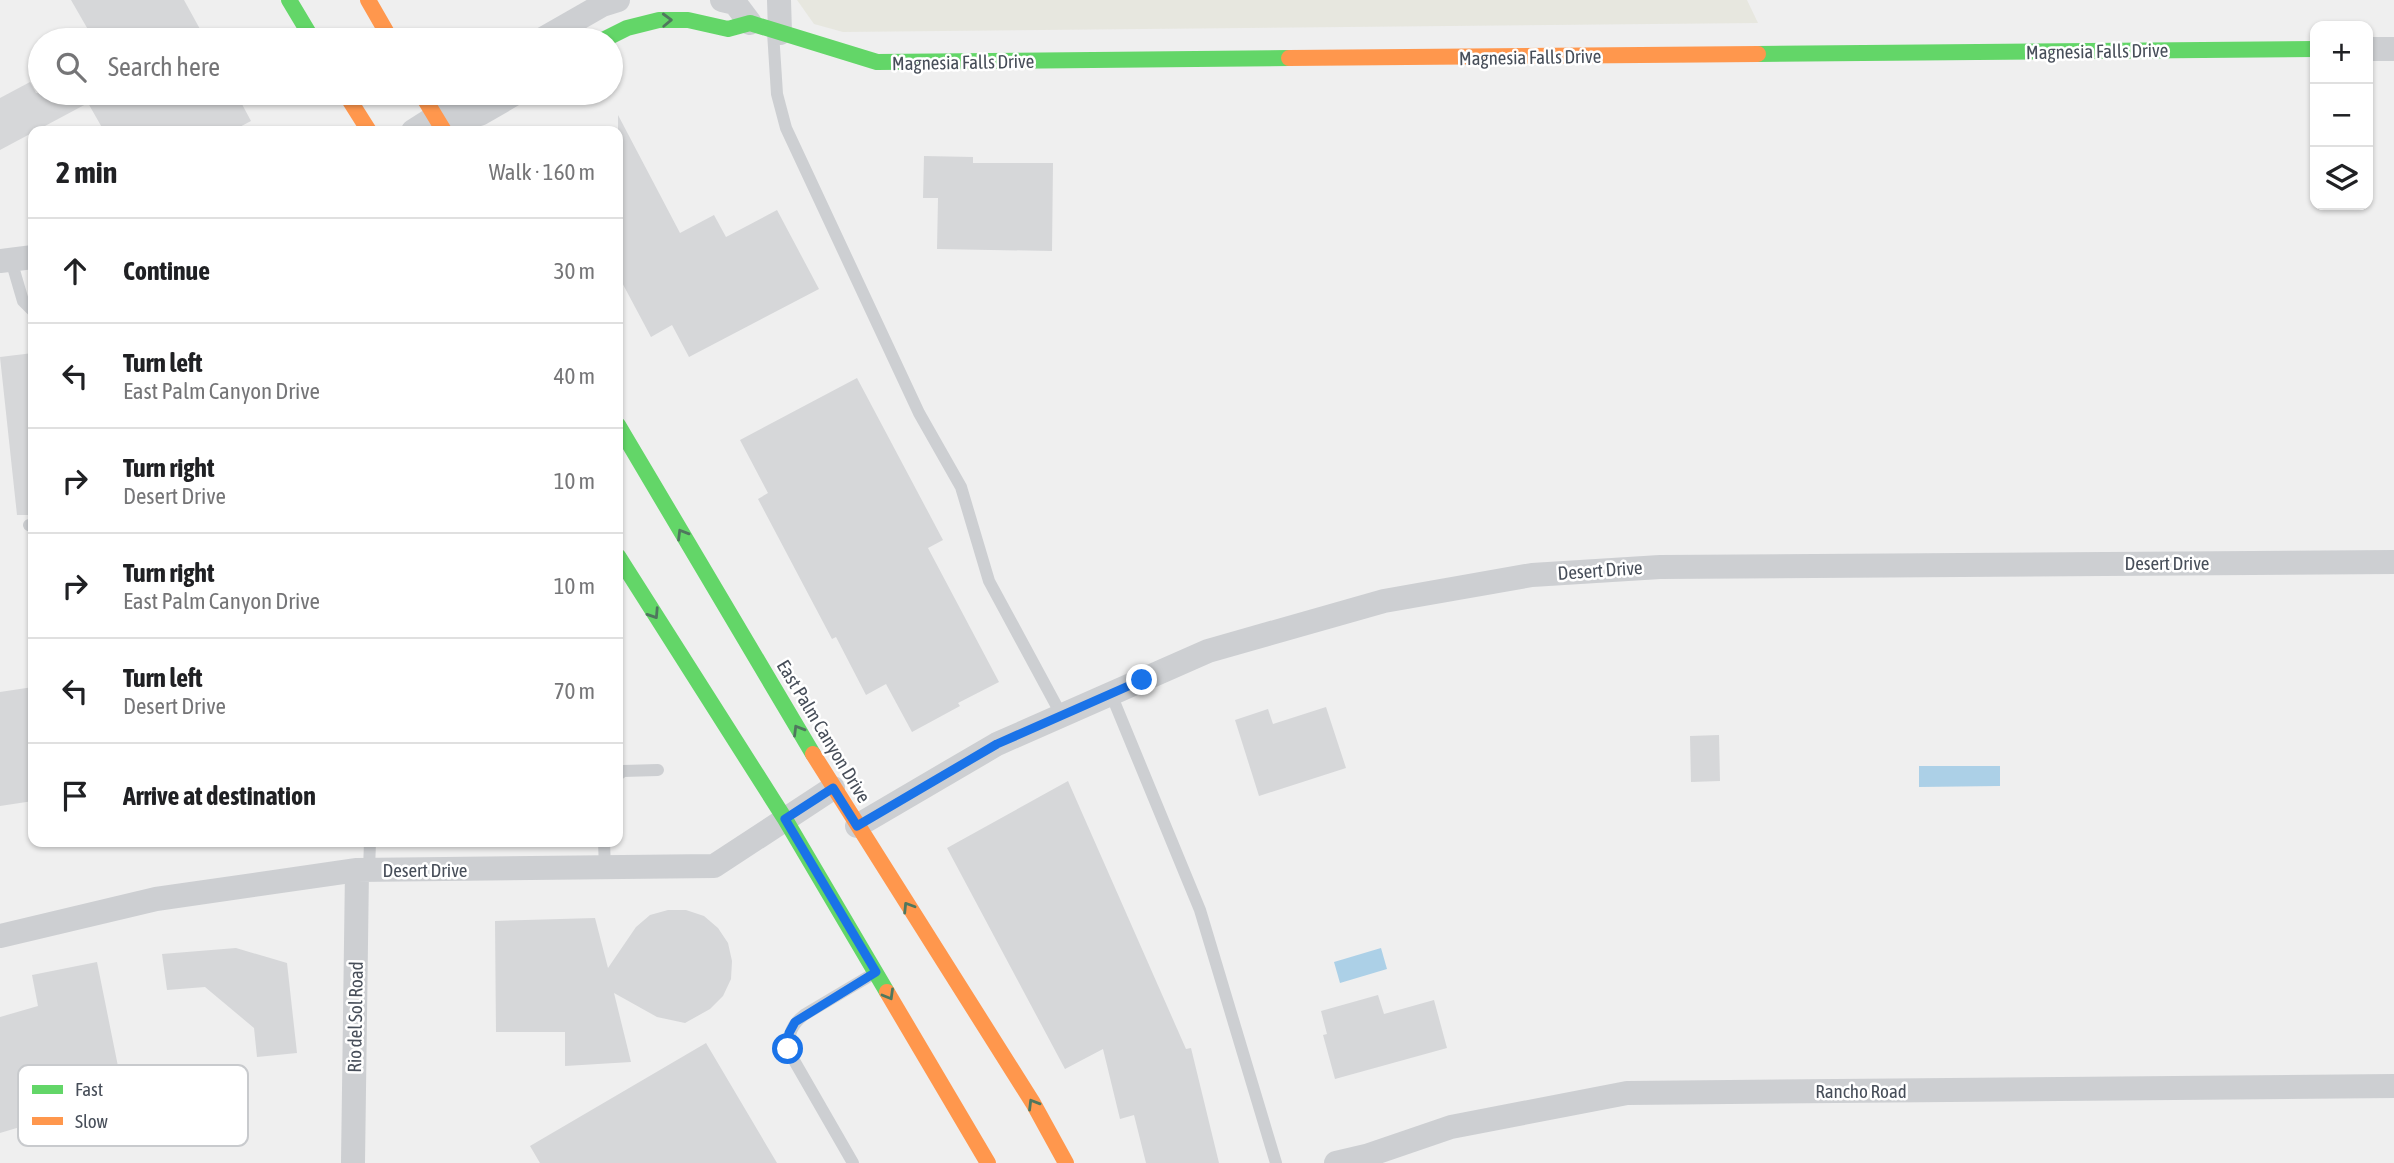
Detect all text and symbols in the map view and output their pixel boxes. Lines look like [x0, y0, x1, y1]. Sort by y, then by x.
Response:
one-way arrow [662, 13, 673, 28]
map controls [2310, 21, 2373, 210]
button: + [2310, 21, 2373, 84]
search box [28, 28, 623, 105]
street label: Magnesia Falls Drive [2026, 39, 2168, 63]
street label: Magnesia Falls Drive [1459, 45, 1601, 69]
icon: search [52, 48, 90, 86]
street label: Magnesia Falls Drive [892, 50, 1034, 74]
text: Search here [108, 52, 220, 82]
button: − [2310, 84, 2373, 147]
button: layers [2310, 147, 2373, 210]
text: 2 min [56, 155, 117, 189]
text: Walk · 160 m [489, 159, 595, 185]
icon: ahead [56, 252, 94, 290]
text: Continue [123, 256, 210, 286]
text: 30 m [554, 258, 595, 284]
text: Turn left [123, 348, 203, 378]
icon: left [56, 357, 94, 395]
text: 40 m [554, 363, 595, 389]
text: East Palm Canyon Drive [123, 378, 320, 404]
text: Turn right [123, 453, 214, 483]
icon: right [56, 462, 94, 500]
text: 10 m [554, 468, 595, 494]
text: Desert Drive [123, 483, 226, 509]
one-way arrow [678, 529, 691, 542]
street label: Desert Drive [2125, 552, 2209, 574]
street label: Desert Drive [1557, 556, 1643, 584]
text: Turn right [123, 558, 214, 588]
icon: right [56, 567, 94, 605]
text: 10 m [554, 573, 595, 599]
text: East Palm Canyon Drive [123, 588, 320, 614]
one-way arrow [646, 606, 659, 619]
street label: East Palm Canyon Drive [773, 656, 875, 806]
text: Turn left [123, 663, 203, 693]
route end [1126, 664, 1157, 695]
icon: left [56, 672, 94, 710]
text: 70 m [554, 678, 595, 704]
text: Desert Drive [123, 693, 226, 719]
one-way arrow [794, 724, 807, 737]
icon: arrive [56, 777, 94, 815]
text: Arrive at destination [123, 781, 316, 811]
street label: Desert Drive [383, 859, 467, 881]
one-way arrow [904, 902, 917, 915]
street label: Rio del Sol Road [343, 961, 367, 1073]
one-way arrow [881, 988, 894, 1001]
route start [772, 1033, 803, 1064]
legend [18, 1065, 248, 1146]
text: Fast [75, 1078, 103, 1100]
street label: Rancho Road [1815, 1080, 1907, 1102]
one-way arrow [1028, 1098, 1041, 1111]
text: Slow [75, 1110, 109, 1132]

